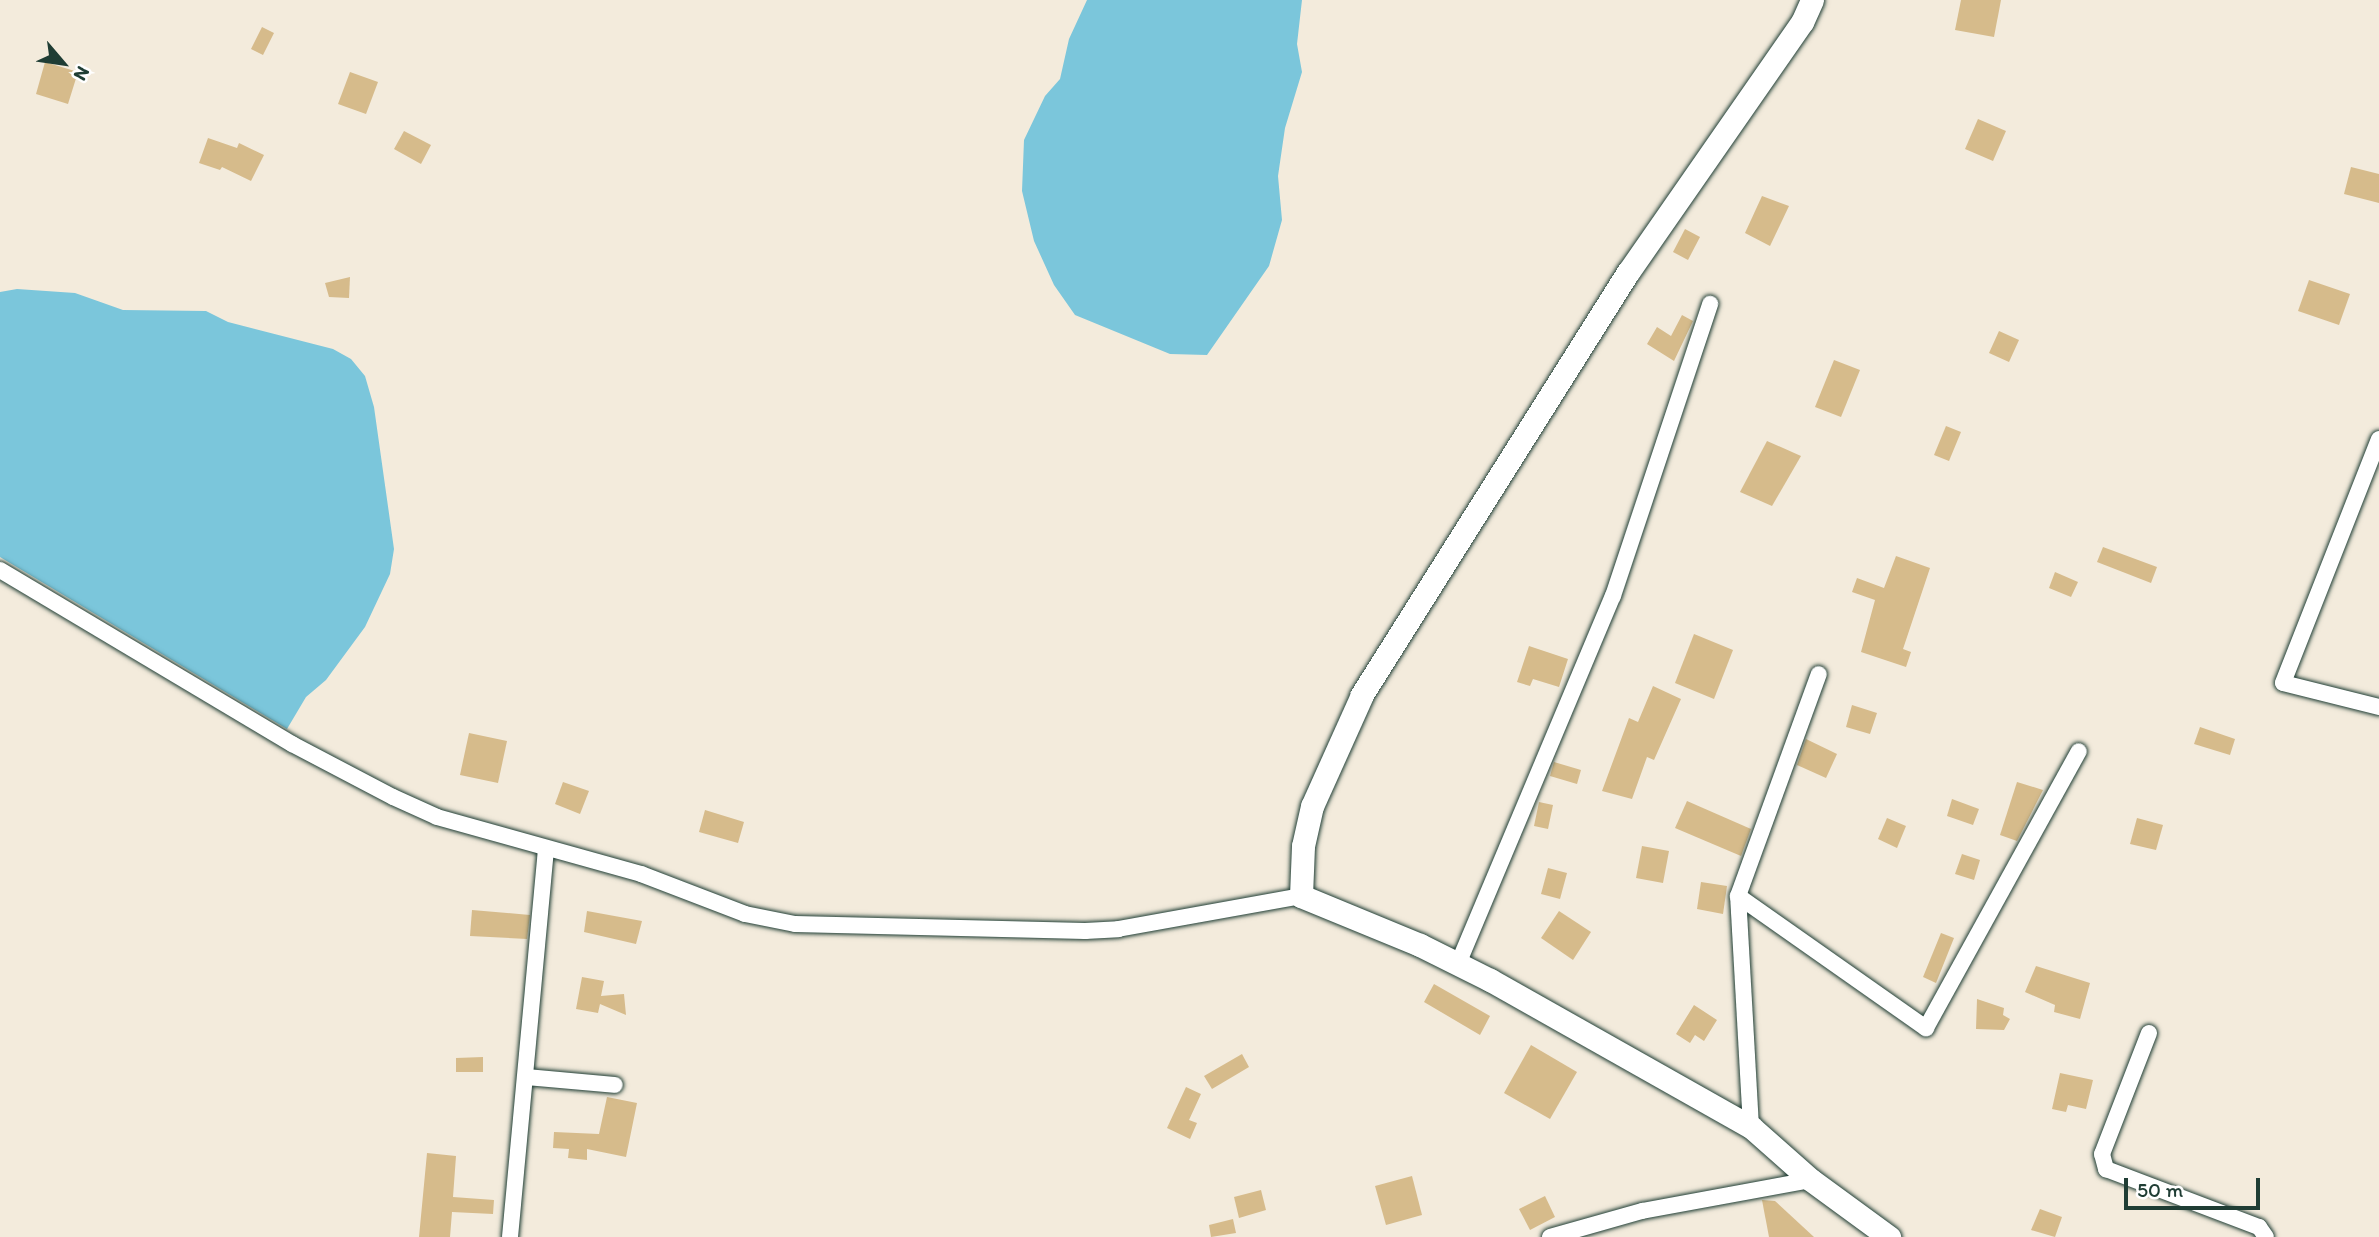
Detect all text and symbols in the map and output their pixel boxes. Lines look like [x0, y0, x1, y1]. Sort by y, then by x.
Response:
north arrow [28, 28, 98, 98]
text: N [69, 62, 95, 85]
scale bar [2127, 1164, 2264, 1208]
text: 50 m [2137, 1177, 2183, 1202]

